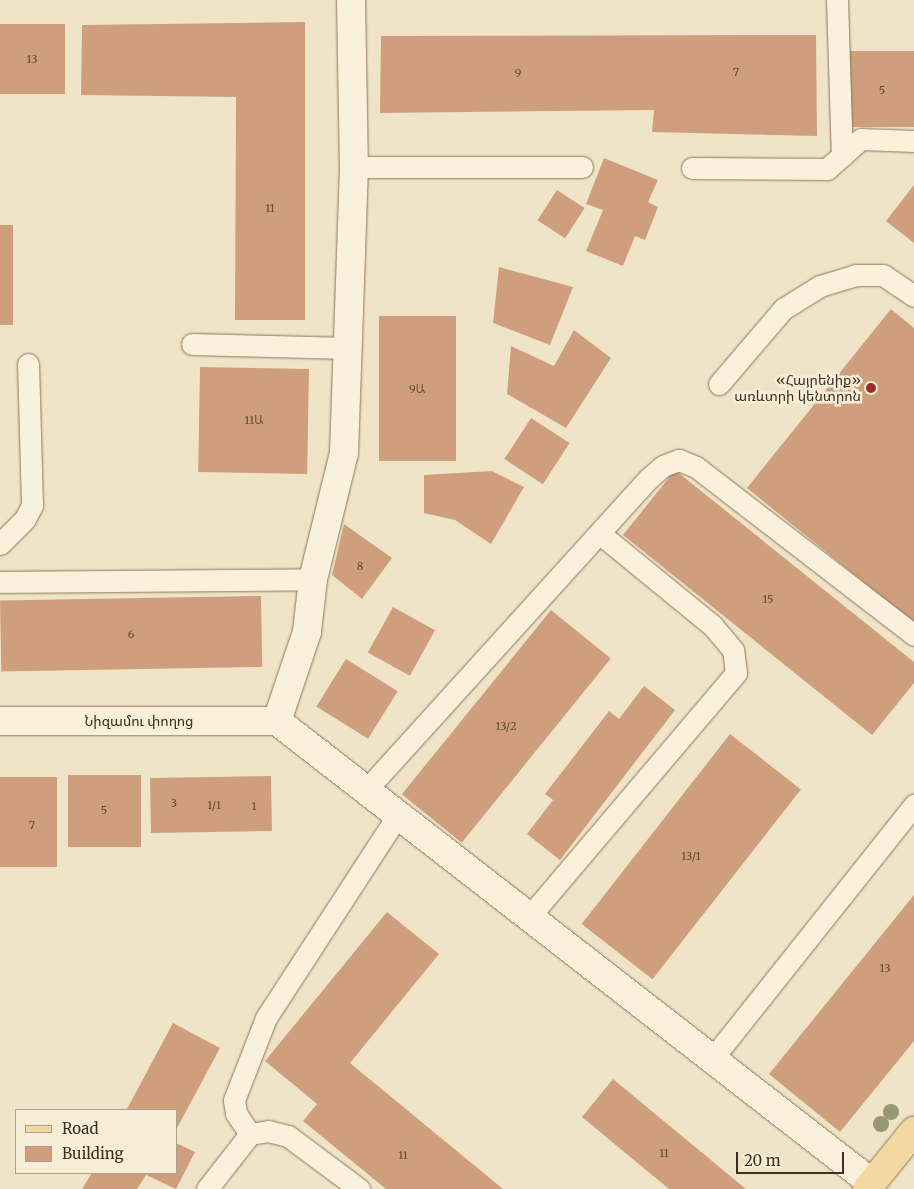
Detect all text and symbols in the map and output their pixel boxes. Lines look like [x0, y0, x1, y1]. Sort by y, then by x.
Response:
house number: 13 [27, 52, 37, 66]
house number: 7 [733, 65, 739, 79]
house number: 9 [515, 66, 521, 80]
house number: 5 [879, 83, 885, 97]
house number: 11 [265, 201, 275, 215]
place label: «Հայրենիք» առևտրի կենտրոն [734, 372, 861, 404]
house number: 9Ա [409, 382, 425, 396]
marker: «Հայրենիք» առևտրի կենտրոն [865, 382, 877, 394]
house number: 11Ա [245, 413, 263, 427]
house number: 8 [357, 559, 363, 573]
house number: 15 [762, 592, 774, 606]
house number: 6 [128, 627, 134, 641]
street label: Նիզամու փողոց [84, 713, 194, 729]
house number: 13/2 [495, 719, 517, 733]
house number: 3 [171, 796, 177, 810]
house number: 1/1 [207, 798, 221, 812]
house number: 1 [252, 799, 256, 813]
house number: 5 [101, 803, 107, 817]
house number: 7 [29, 818, 35, 832]
house number: 13/1 [681, 849, 701, 863]
house number: 13 [880, 961, 890, 975]
legend [15, 1109, 178, 1174]
text: Road [62, 1119, 98, 1138]
scale bar [739, 1142, 846, 1174]
text: Building [62, 1144, 124, 1163]
house number: 11 [659, 1146, 669, 1160]
house number: 11 [398, 1148, 408, 1162]
text: 20 m [744, 1151, 781, 1170]

